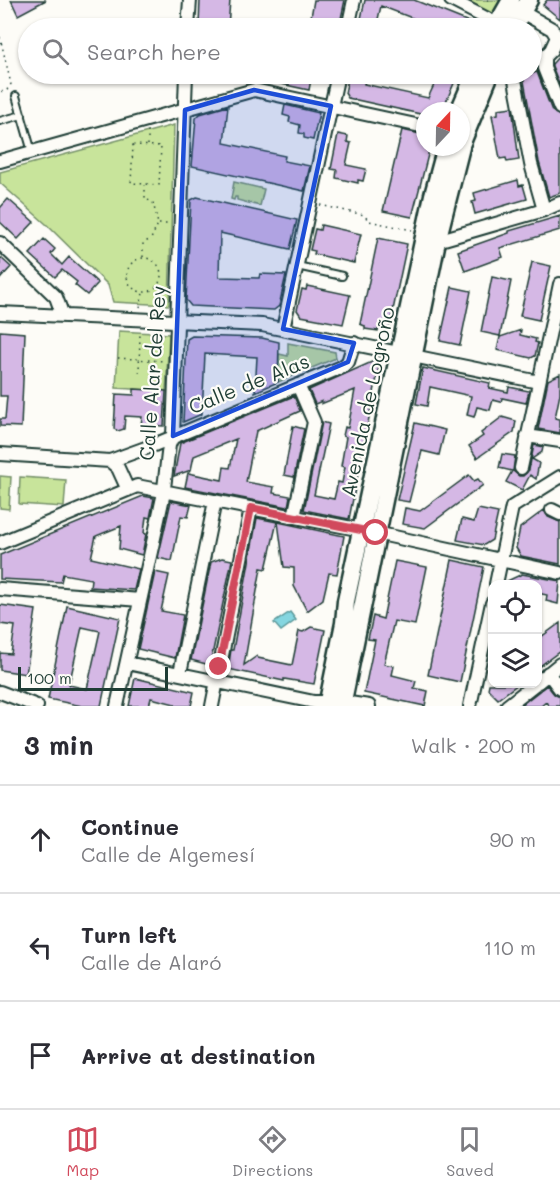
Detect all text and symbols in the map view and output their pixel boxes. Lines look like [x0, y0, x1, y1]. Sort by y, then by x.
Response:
search box [18, 18, 542, 84]
icon: search [39, 35, 72, 68]
text: Search here [87, 37, 221, 66]
north arrow [416, 102, 470, 156]
street label: Calle Alar del Rey [133, 285, 171, 461]
street label: Avenida de Logroño [334, 304, 400, 499]
street label: Calle de Alas [184, 347, 313, 419]
route start [362, 519, 388, 545]
map controls [488, 580, 542, 688]
button: locate [488, 580, 542, 634]
button: layers [488, 634, 542, 688]
route end [205, 653, 231, 679]
scale bar [18, 664, 168, 692]
text: 100 m [27, 667, 72, 688]
text: 3 min [24, 728, 93, 762]
text: Walk · 200 m [411, 732, 536, 758]
text: Continue [81, 812, 179, 841]
icon: ahead [24, 823, 57, 856]
text: 90 m [490, 826, 536, 852]
text: Calle de Algemesí [81, 841, 255, 867]
text: Turn left [81, 920, 177, 949]
icon: left [24, 931, 57, 964]
text: 110 m [483, 934, 536, 960]
text: Calle de Alaró [81, 949, 221, 975]
icon: arrive [24, 1039, 57, 1072]
text: Arrive at destination [81, 1041, 316, 1070]
tab: Map [66, 1123, 99, 1180]
tab: Directions [232, 1123, 313, 1180]
tab: Saved [446, 1123, 494, 1180]

